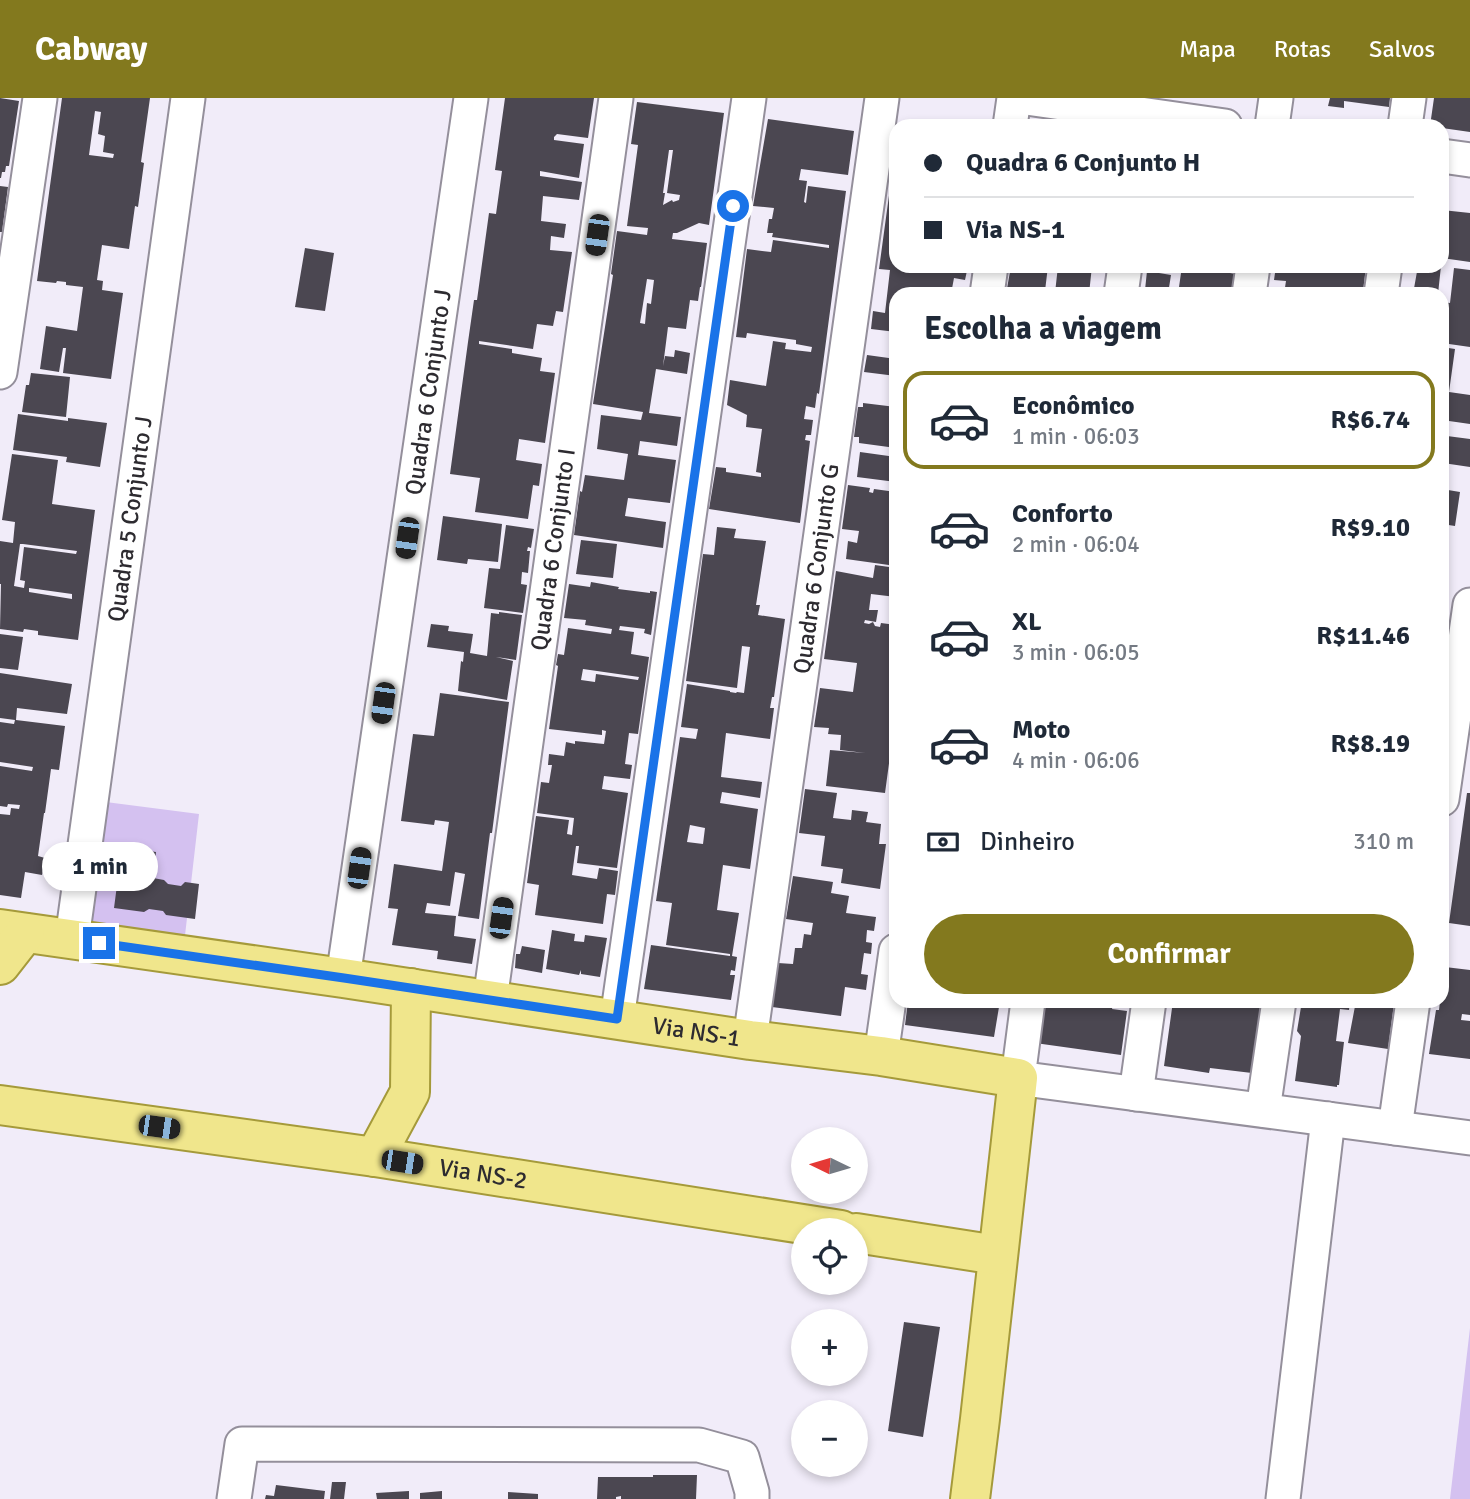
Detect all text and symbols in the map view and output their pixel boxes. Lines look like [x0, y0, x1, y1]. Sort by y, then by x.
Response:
text: Cabway [35, 29, 147, 70]
text: Mapa [1179, 34, 1236, 64]
text: Rotas [1274, 34, 1331, 64]
text: Salvos [1369, 34, 1435, 64]
text: Quadra 6 Conjunto H [966, 147, 1200, 179]
route start [717, 190, 749, 222]
car [584, 213, 611, 257]
text: Via NS-1 [966, 214, 1065, 246]
street label: Quadra 6 Conjunto J [398, 287, 458, 497]
text: Escolha a viagem [924, 309, 1162, 348]
icon: car [928, 389, 991, 452]
text: Econômico [1012, 390, 1135, 422]
text: R$6.74 [1330, 404, 1410, 436]
street label: Quadra 5 Conjunto J [101, 414, 159, 624]
text: 1 min · 06:03 [1012, 422, 1140, 451]
street label: Quadra 6 Conjunto I [524, 446, 582, 652]
street label: Quadra 6 Conjunto G [786, 461, 846, 676]
icon: car [928, 497, 991, 560]
text: Conforto [1012, 498, 1113, 530]
text: R$9.10 [1330, 512, 1410, 544]
car [394, 516, 421, 560]
text: 2 min · 06:04 [1012, 530, 1140, 559]
icon: car [928, 605, 991, 668]
text: XL [1012, 606, 1042, 638]
text: R$11.46 [1316, 620, 1410, 652]
text: 3 min · 06:05 [1012, 638, 1140, 667]
car [370, 681, 397, 725]
icon: car [928, 713, 991, 776]
text: Moto [1012, 714, 1070, 746]
text: R$8.19 [1330, 728, 1410, 760]
text: 4 min · 06:06 [1012, 746, 1140, 775]
icon: cash [924, 823, 962, 861]
text: Dinheiro [980, 826, 1075, 858]
text: 310 m [1353, 827, 1414, 856]
callout: 1 min [41, 842, 157, 890]
car [346, 846, 373, 890]
text: 1 min [72, 852, 128, 881]
car [488, 896, 515, 940]
button: Confirmar [924, 914, 1414, 994]
route end [83, 927, 115, 959]
street label: Via NS-1 [650, 1010, 743, 1053]
car [137, 1114, 182, 1140]
north arrow [791, 1127, 868, 1204]
map controls [791, 1127, 868, 1477]
car [380, 1148, 425, 1176]
street label: Via NS-2 [437, 1152, 529, 1196]
button: locate [791, 1218, 868, 1295]
button: + [791, 1309, 868, 1386]
button: − [791, 1400, 868, 1477]

